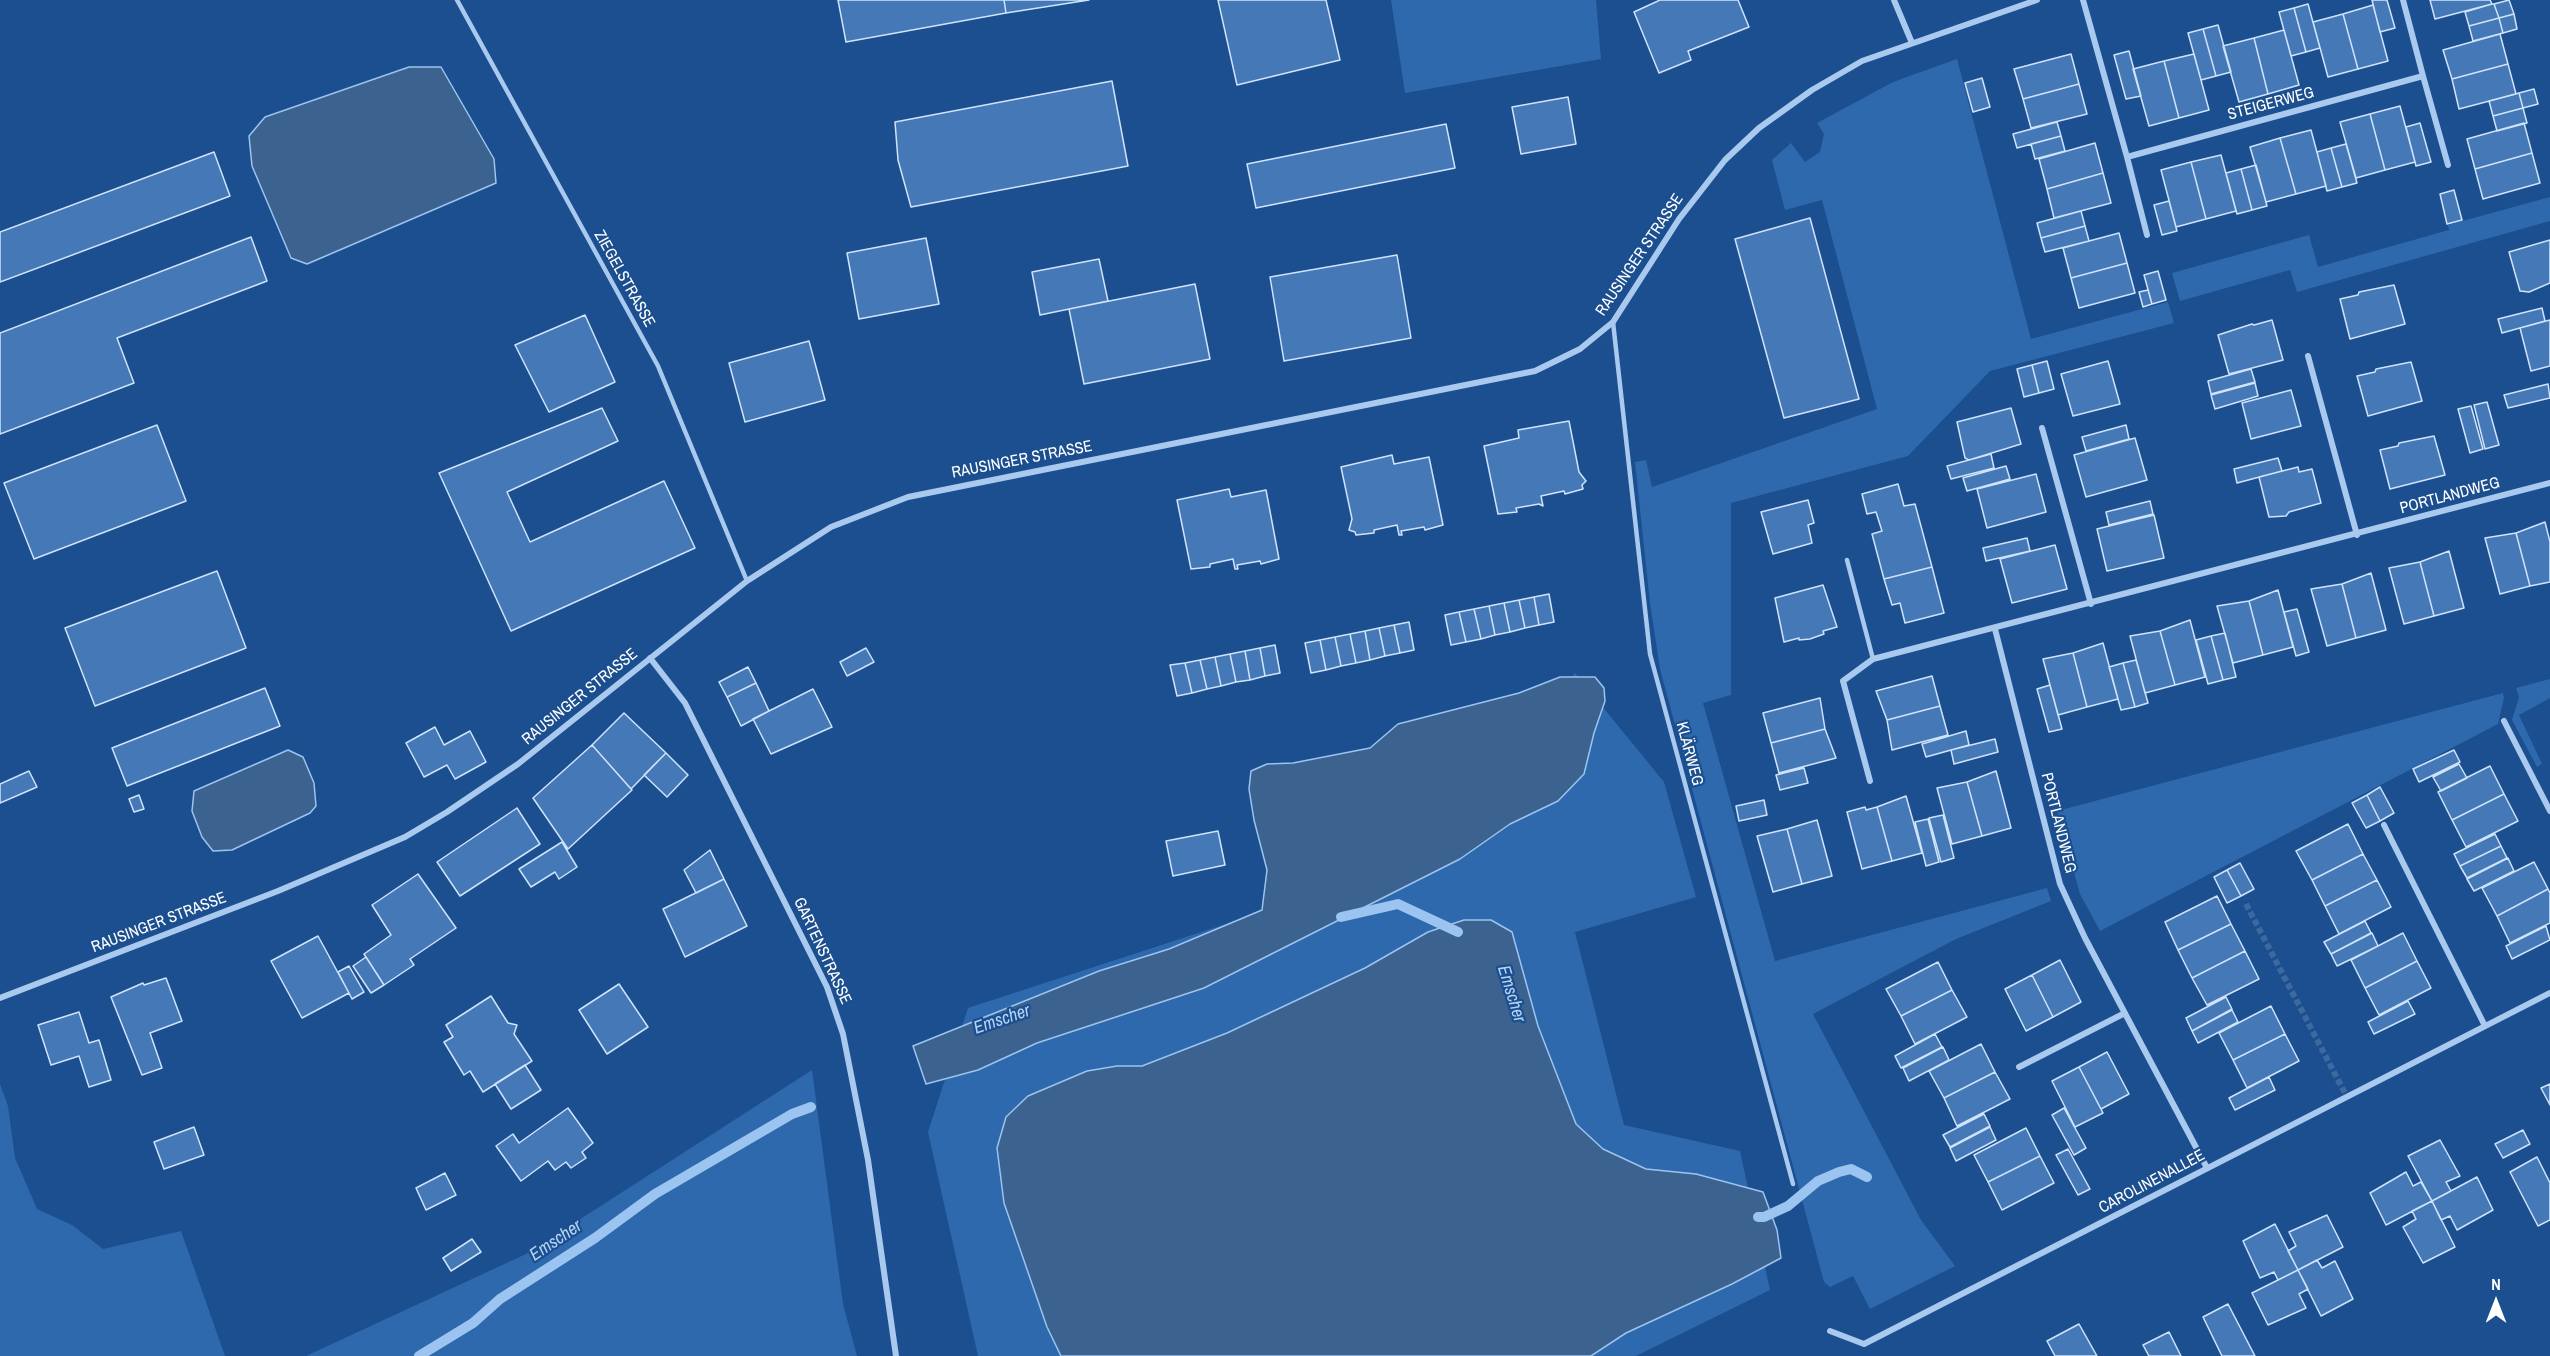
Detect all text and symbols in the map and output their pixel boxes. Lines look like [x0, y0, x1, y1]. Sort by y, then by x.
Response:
street label: STEIGERWEG [2226, 83, 2316, 125]
street label: RAUSINGER STRASSE [1592, 190, 1688, 320]
street label: ZIEGELSTRASSE [589, 227, 659, 331]
street label: RAUSINGER STRASSE [950, 437, 1094, 483]
street label: PORTLANDWEG [2398, 473, 2502, 519]
street label: RAUSINGER STRASSE [518, 645, 642, 749]
street label: KLÄRWEG [1671, 720, 1707, 788]
street label: PORTLANDWEG [2036, 771, 2080, 875]
street label: RAUSINGER STRASSE [89, 888, 229, 958]
street label: GARTENSTRASSE [789, 895, 855, 1007]
water label: Emscher [1492, 963, 1530, 1025]
water label: Emscher [971, 1000, 1033, 1040]
street label: CAROLINENALLEE [2096, 1146, 2208, 1218]
water label: Emscher [526, 1216, 586, 1266]
north arrow [2466, 1272, 2526, 1332]
text: N [2491, 1273, 2501, 1295]

